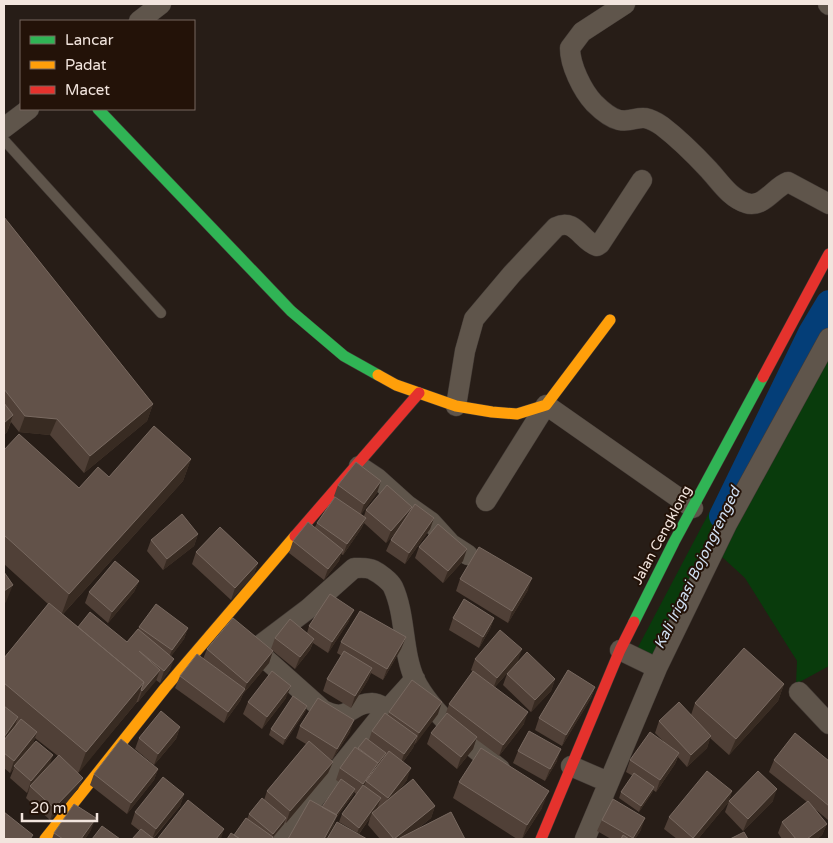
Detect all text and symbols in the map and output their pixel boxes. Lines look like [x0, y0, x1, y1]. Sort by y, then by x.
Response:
legend [20, 20, 195, 110]
text: Lancar [65, 31, 114, 49]
text: Padat [65, 56, 107, 74]
text: Macet [65, 81, 110, 99]
street label: Jalan Cengklong [629, 483, 695, 587]
water label: Kali Irigasi Bojongrenged [650, 483, 745, 652]
scale bar [22, 790, 98, 822]
text: 20 m [30, 799, 67, 817]

